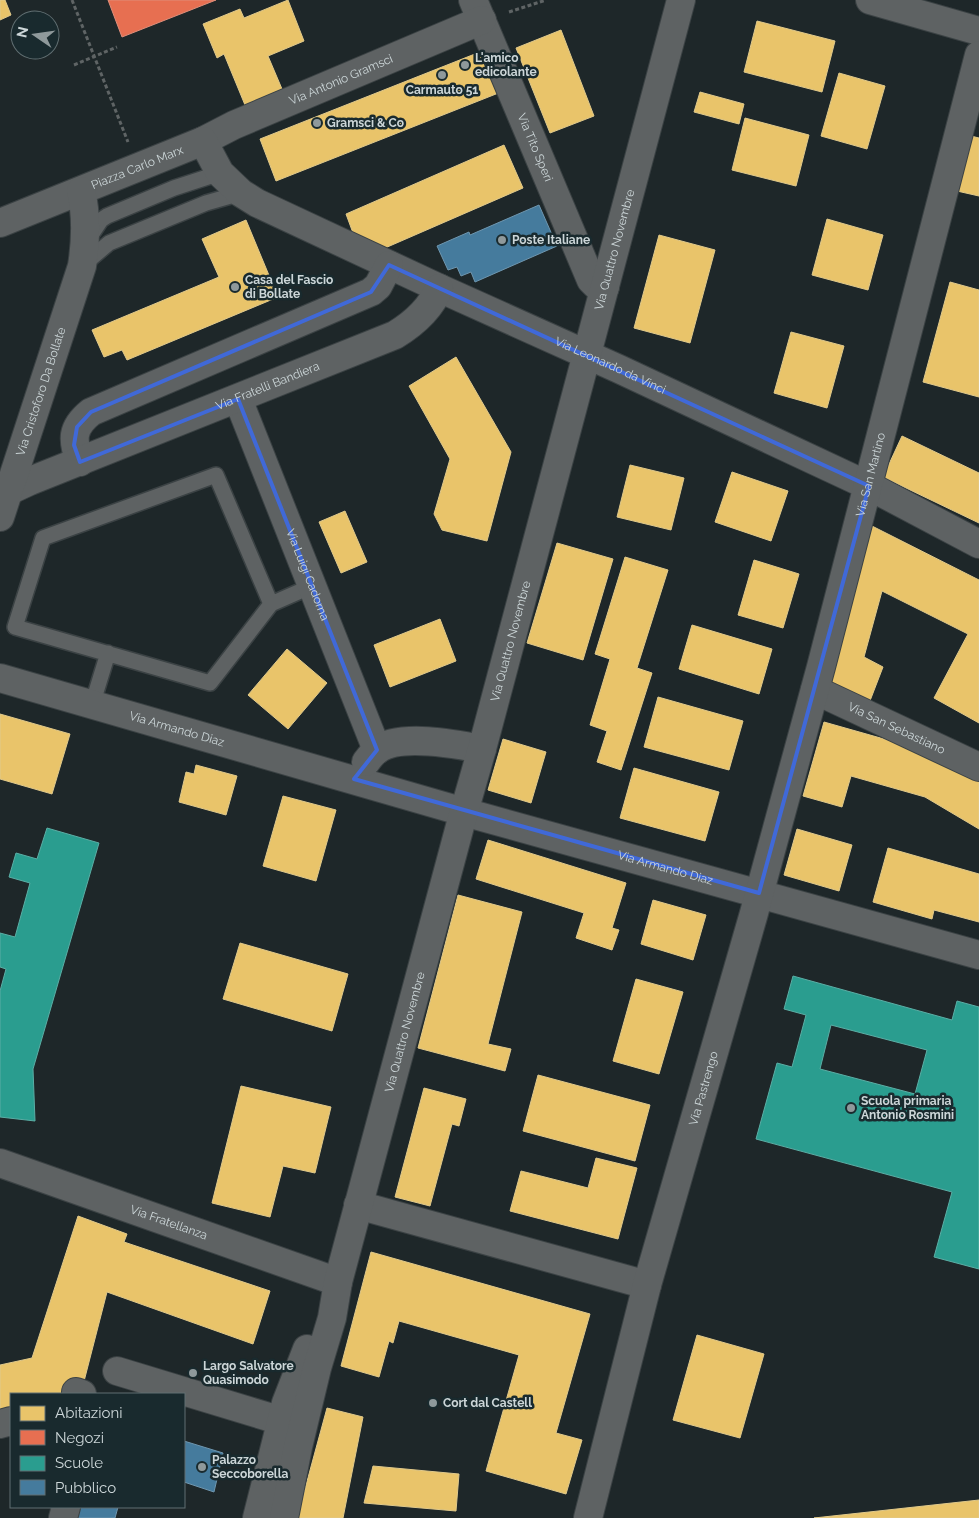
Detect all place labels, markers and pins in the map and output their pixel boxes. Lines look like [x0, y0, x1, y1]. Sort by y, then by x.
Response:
place label: L'amico edicolante [475, 51, 537, 79]
marker: L'amico edicolante [459, 59, 471, 71]
marker: Carmauto 51 [436, 69, 448, 81]
place label: Carmauto 51 [406, 83, 478, 97]
place label: Gramsci & Co [327, 116, 404, 130]
marker: Gramsci & Co [311, 117, 323, 129]
place label: Poste Italiane [512, 233, 590, 247]
marker: Poste Italiane [496, 234, 508, 246]
place label: Casa del Fascio di Bollate [245, 273, 333, 301]
marker: Casa del Fascio di Bollate [229, 281, 241, 293]
place label: Scuola primaria Antonio Rosmini [861, 1094, 954, 1122]
marker: Scuola primaria Antonio Rosmini [845, 1102, 857, 1114]
place label: Largo Salvatore Quasimodo [203, 1359, 294, 1387]
marker: Largo Salvatore Quasimodo [187, 1367, 199, 1379]
place label: Cort dal Castell [443, 1396, 532, 1410]
marker: Cort dal Castell [427, 1397, 439, 1409]
place label: Palazzo Seccoborella [212, 1453, 288, 1481]
marker: Palazzo Seccoborella [196, 1461, 208, 1473]

